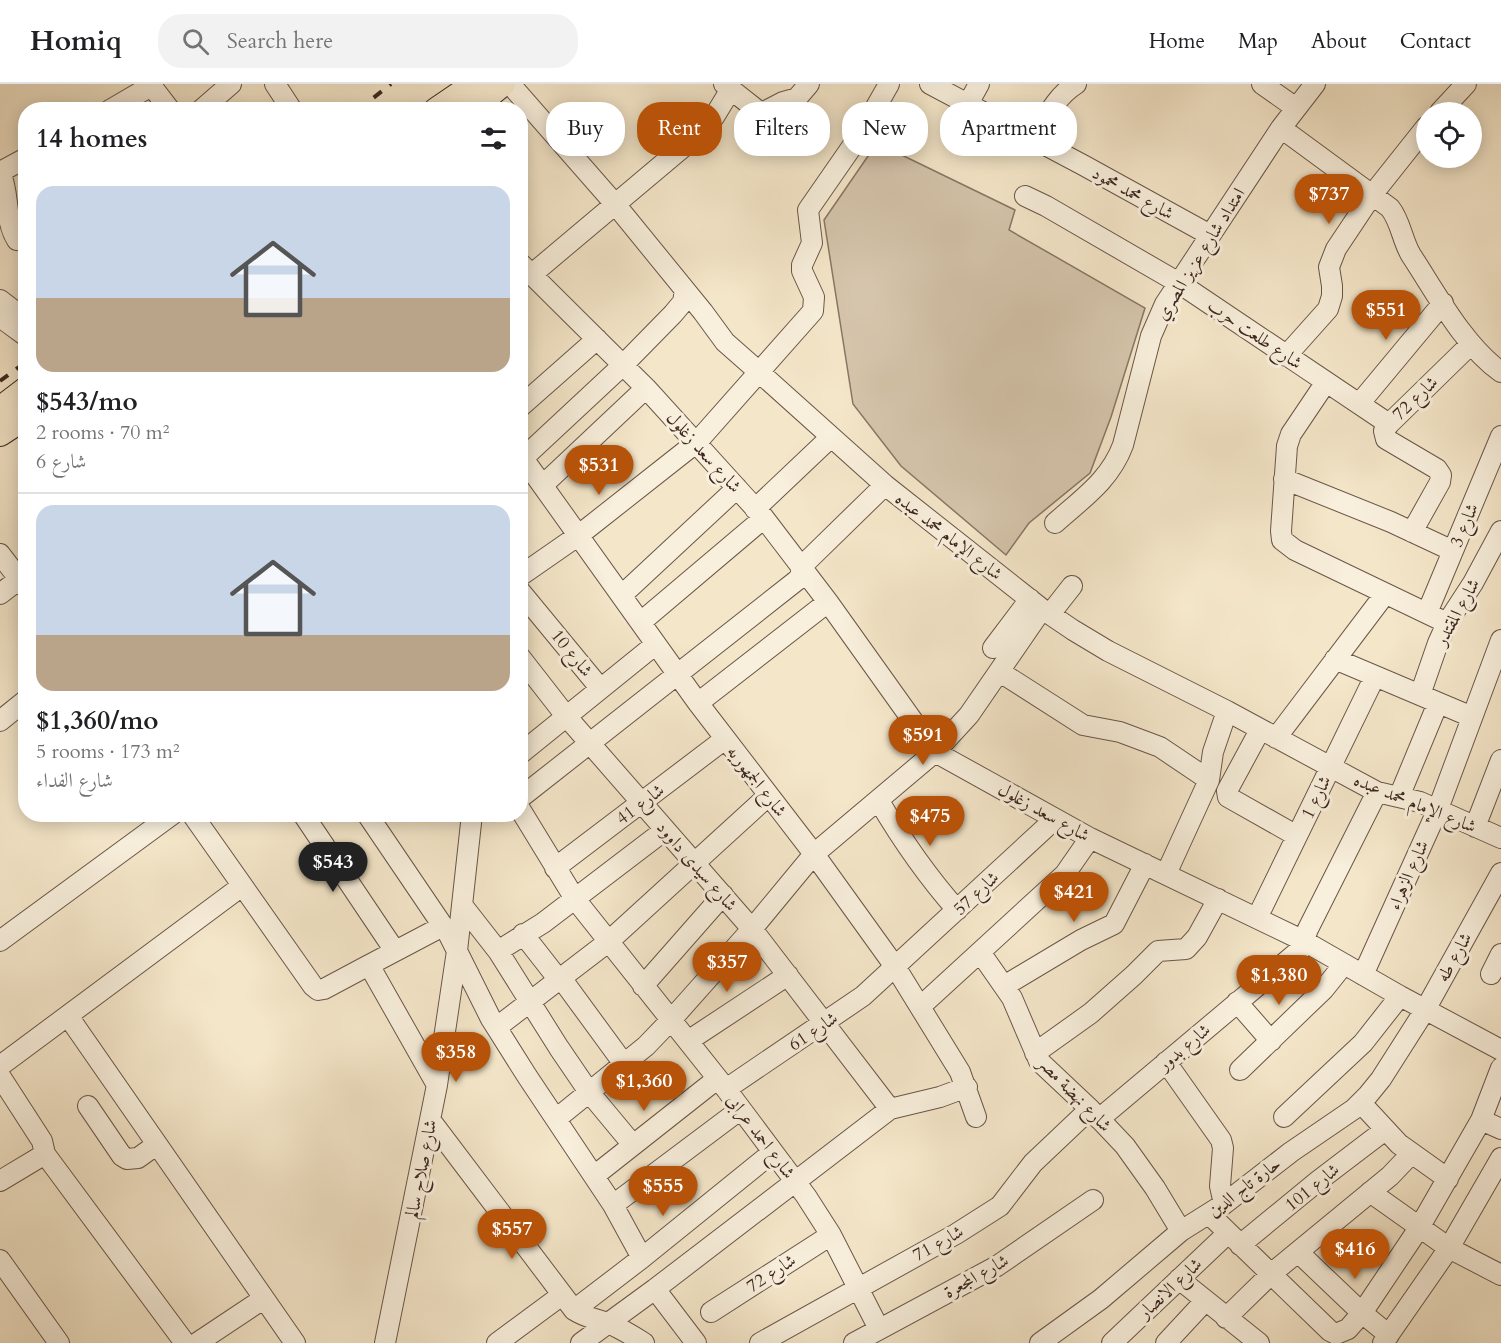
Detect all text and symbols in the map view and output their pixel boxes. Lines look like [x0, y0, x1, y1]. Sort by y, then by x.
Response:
search box [158, 14, 578, 68]
text: Homiq [30, 22, 122, 60]
icon: search [179, 25, 212, 58]
text: Search here [227, 26, 333, 56]
text: Home [1149, 27, 1205, 56]
text: Map [1238, 27, 1278, 56]
text: About [1311, 27, 1367, 56]
text: Contact [1400, 27, 1471, 56]
chip: Buy [546, 102, 625, 156]
chip: Rent [637, 102, 722, 156]
chip: Filters [734, 102, 830, 156]
chip: New [842, 102, 928, 156]
chip: Apartment [940, 102, 1077, 156]
map controls [1416, 102, 1482, 168]
button: locate [1416, 102, 1482, 168]
text: 14 homes [36, 121, 147, 156]
icon: filters [477, 122, 510, 155]
street label: شارع محمد محمود [1086, 161, 1178, 228]
pin: $737 [1293, 174, 1365, 225]
text: $737 [1309, 180, 1349, 207]
street label: امتداد شارع عزيز المصري [1150, 183, 1253, 326]
icon: home [219, 225, 327, 333]
pin: $551 [1350, 290, 1422, 341]
street label: شارع طلعت حرب [1201, 293, 1307, 377]
text: $551 [1366, 296, 1406, 323]
street label: شارع 72 [1387, 370, 1445, 428]
text: $543/mo [36, 384, 138, 419]
street label: شارع سعد زغلول [659, 406, 747, 500]
text: 2 rooms · 70 m² [36, 419, 169, 446]
pin: $531 [563, 445, 635, 496]
text: شارع 6 [36, 448, 86, 475]
text: $531 [579, 451, 619, 478]
street label: شارع الإمام محمد عبده [888, 486, 1008, 589]
street label: شارع 3 [1444, 499, 1487, 552]
icon: home [219, 544, 327, 652]
street label: شارع المقتدر [1428, 574, 1488, 653]
street label: شارع 10 [543, 624, 598, 684]
text: $1,360/mo [36, 703, 159, 738]
pin: $591 [887, 715, 959, 766]
text: $591 [903, 721, 943, 748]
text: 5 rooms · 173 m² [36, 738, 180, 765]
street label: شارع الجمهوريه [719, 740, 792, 824]
text: شارع الفداء [36, 767, 113, 794]
street label: شارع الإمام محمد عبده [1349, 767, 1480, 842]
street label: شارع 1 [1295, 771, 1339, 824]
street label: شارع سعد زغلول [992, 777, 1094, 850]
street label: شارع 41 [611, 778, 671, 832]
pin: $475 [894, 796, 966, 847]
text: $475 [910, 802, 950, 829]
street label: شارع سيدى داوود [649, 816, 743, 918]
street label: شارع الزهراء [1382, 836, 1437, 915]
pin: $543 [297, 842, 369, 893]
text: $543 [313, 848, 353, 875]
street label: شارع 57 [948, 866, 1006, 923]
pin: $421 [1038, 872, 1110, 923]
text: $421 [1054, 878, 1094, 905]
street label: شارع طه [1431, 928, 1480, 988]
pin: $357 [691, 942, 763, 993]
text: $357 [707, 948, 747, 975]
pin: $1,380 [1230, 955, 1328, 1006]
text: $1,380 [1250, 961, 1308, 988]
street label: شارع 61 [784, 1006, 844, 1059]
street label: شارع بدور [1151, 1018, 1217, 1080]
pin: $358 [420, 1032, 492, 1083]
text: $358 [436, 1038, 476, 1065]
street label: شارع نهضة مصر [1029, 1050, 1117, 1139]
pin: $1,360 [595, 1061, 693, 1112]
text: $1,360 [615, 1067, 673, 1094]
street label: شارع احمد عرابى [719, 1089, 801, 1185]
street label: شارع صلاح سالم [400, 1118, 446, 1221]
street label: حارة تاج الدين [1202, 1152, 1288, 1226]
street label: شارع 101 [1280, 1158, 1346, 1219]
pin: $555 [627, 1166, 699, 1217]
text: $555 [643, 1172, 683, 1199]
pin: $557 [476, 1209, 548, 1260]
text: $557 [492, 1215, 532, 1242]
street label: شارع 71 [908, 1219, 969, 1269]
pin: $416 [1319, 1229, 1391, 1280]
text: $416 [1335, 1235, 1375, 1262]
street label: شارع 72 [742, 1248, 802, 1300]
street label: شارع المجعرة [939, 1248, 1014, 1306]
street label: شارع الانصار [1131, 1252, 1209, 1327]

